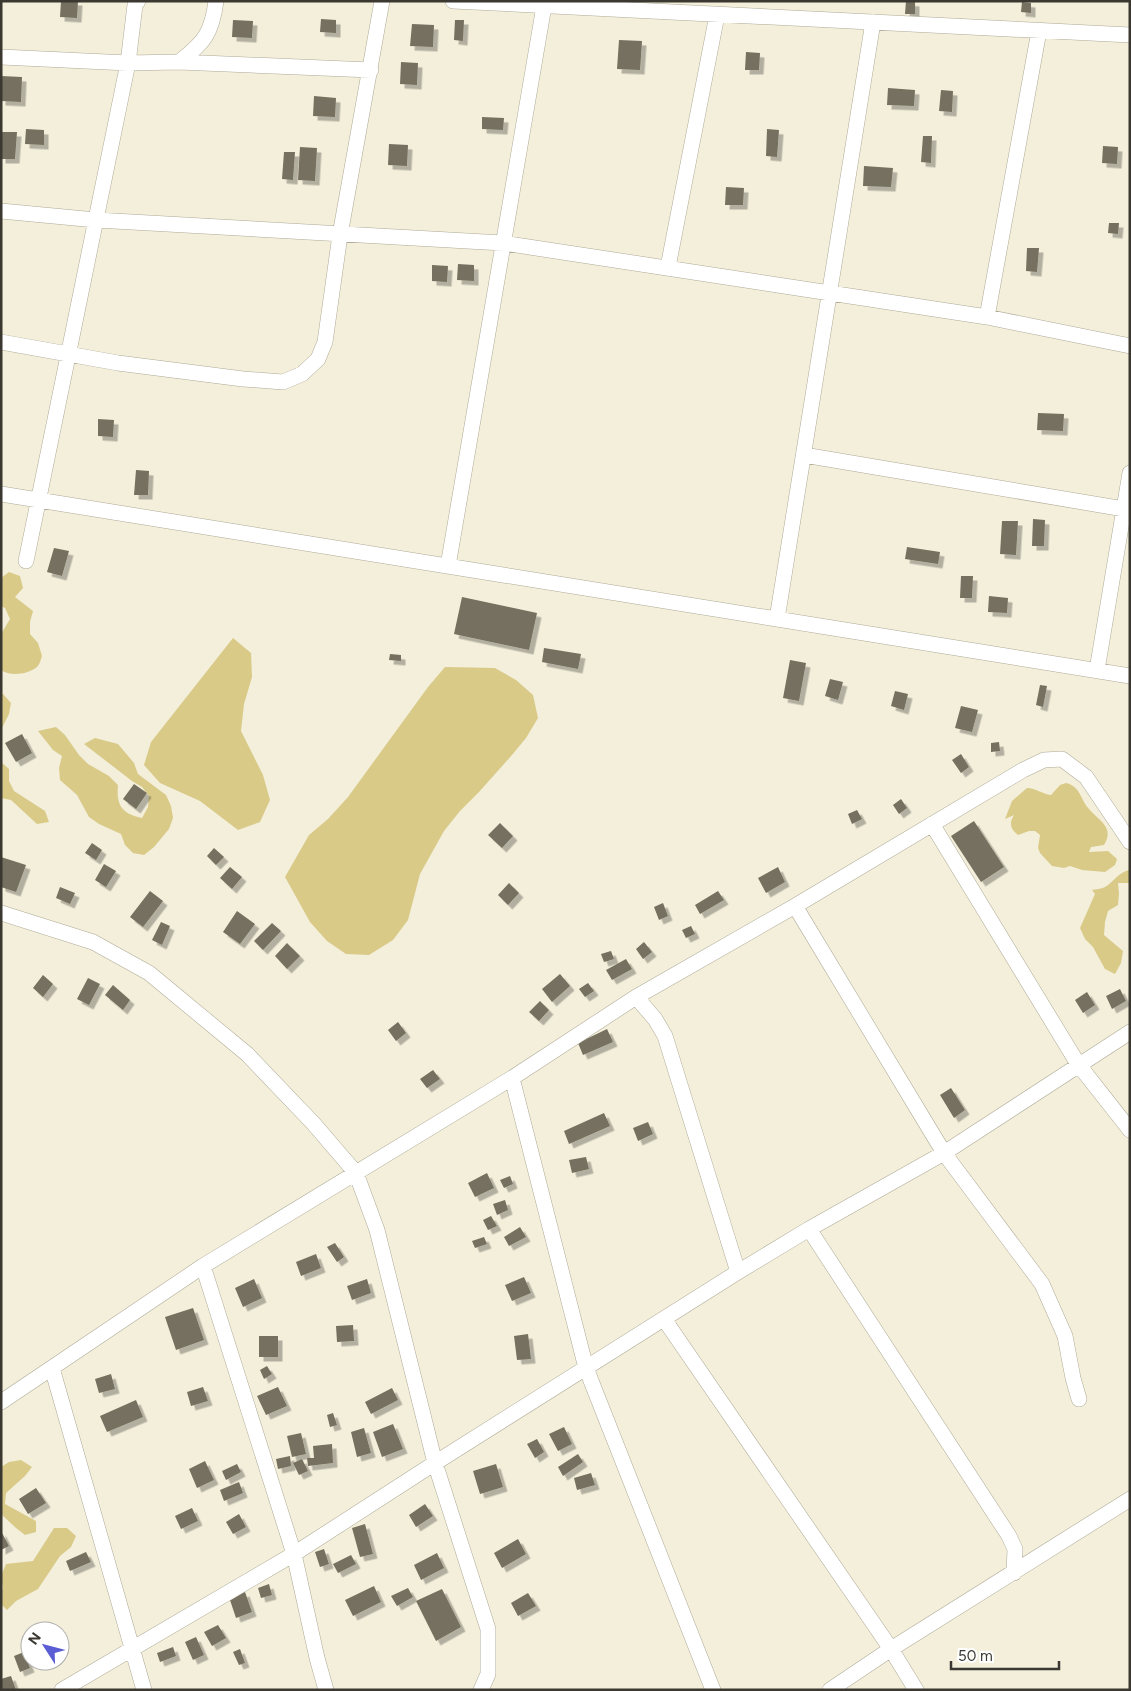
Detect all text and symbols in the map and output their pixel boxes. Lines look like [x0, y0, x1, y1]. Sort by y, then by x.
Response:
north arrow [20, 1621, 70, 1671]
text: N [25, 1629, 45, 1648]
scale bar [951, 1638, 1058, 1670]
text: 50 m [958, 1647, 993, 1665]

